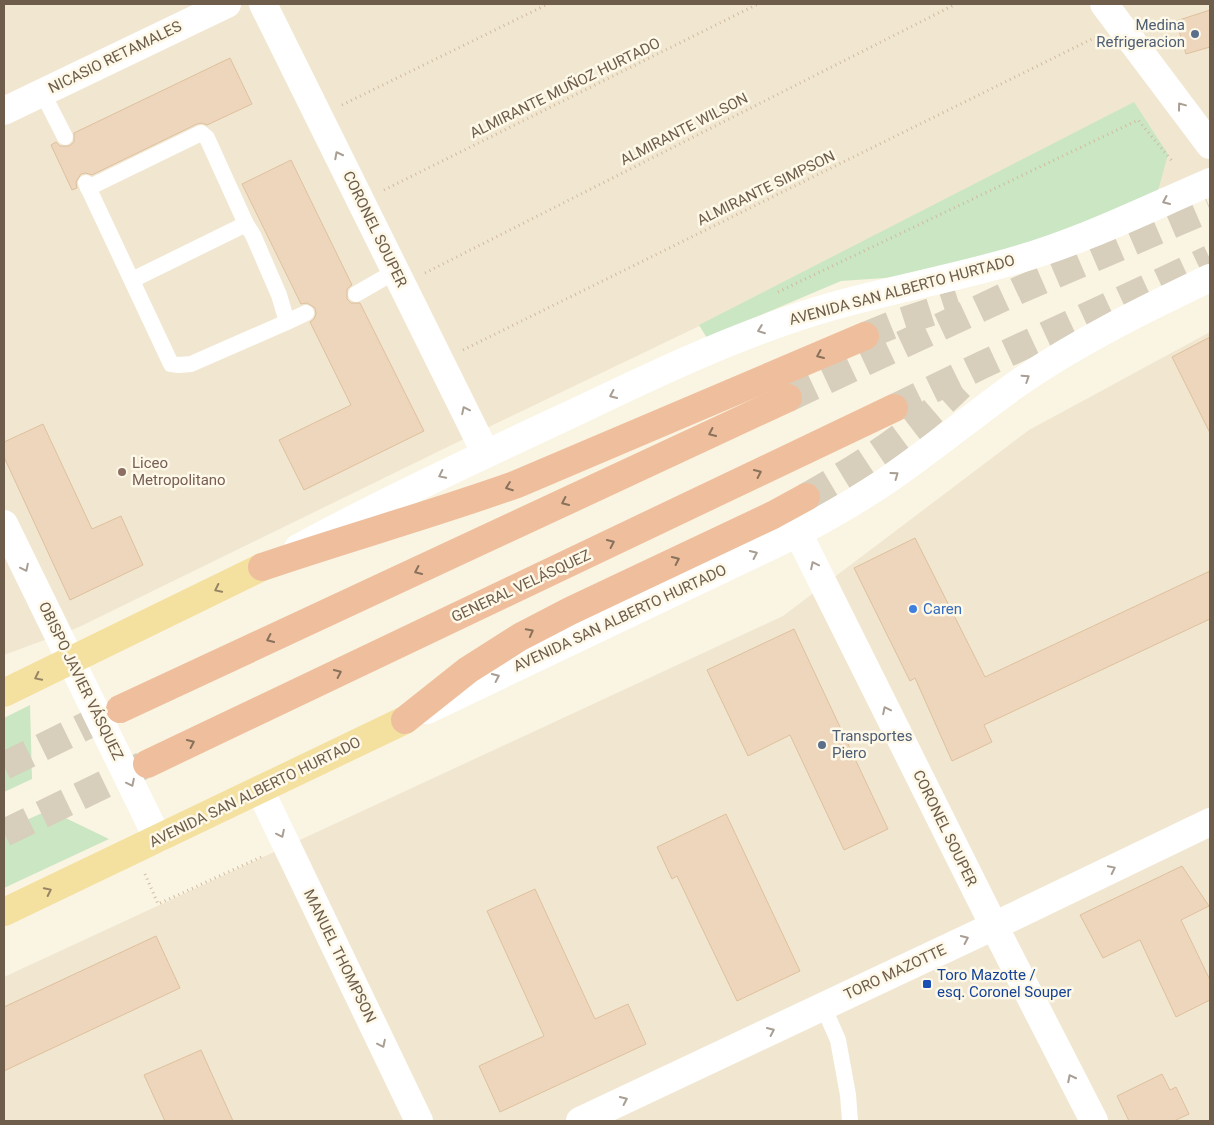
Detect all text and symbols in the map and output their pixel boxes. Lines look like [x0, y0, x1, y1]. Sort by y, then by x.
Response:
place label: Medina Refrigeracion [1096, 16, 1185, 51]
street label: NICASIO RETAMALES [45, 17, 185, 97]
marker: Medina Refrigeracion [1189, 28, 1201, 40]
street label: ALMIRANTE MUÑOZ HURTADO [467, 34, 663, 142]
street label: ALMIRANTE WILSON [617, 89, 751, 169]
one-way arrow [1178, 103, 1186, 112]
street label: ALMIRANTE SIMPSON [694, 147, 838, 229]
one-way arrow [334, 151, 344, 160]
street label: CORONEL SOUPER [339, 168, 411, 290]
one-way arrow [1162, 195, 1171, 206]
street label: AVENIDA SAN ALBERTO HURTADO [787, 251, 1017, 329]
one-way arrow [758, 324, 766, 334]
one-way arrow [816, 349, 825, 360]
one-way arrow [1020, 375, 1029, 384]
one-way arrow [609, 388, 618, 399]
one-way arrow [460, 406, 471, 415]
one-way arrow [708, 427, 717, 438]
place label: Liceo Metropolitano [132, 454, 226, 489]
marker: Liceo Metropolitano [116, 466, 128, 478]
one-way arrow [438, 468, 447, 479]
one-way arrow [752, 470, 761, 480]
one-way arrow [889, 472, 899, 481]
one-way arrow [505, 481, 514, 491]
one-way arrow [561, 496, 570, 506]
one-way arrow [606, 539, 615, 549]
street label: GENERAL VELÁSQUEZ [449, 546, 593, 626]
one-way arrow [748, 550, 757, 560]
one-way arrow [671, 556, 680, 567]
street label: AVENIDA SAN ALBERTO HURTADO [511, 561, 729, 675]
one-way arrow [809, 561, 820, 570]
one-way arrow [19, 563, 30, 572]
one-way arrow [414, 564, 423, 574]
one-way arrow [215, 582, 224, 592]
street label: OBISPO JAVIER VÁSQUEZ [35, 599, 127, 763]
place label: Caren [923, 600, 962, 618]
marker: Caren [907, 603, 919, 615]
one-way arrow [525, 628, 534, 638]
one-way arrow [266, 633, 275, 644]
one-way arrow [333, 669, 342, 679]
one-way arrow [34, 670, 43, 681]
one-way arrow [491, 672, 500, 683]
one-way arrow [882, 707, 892, 716]
place label: Transportes Piero [832, 727, 912, 762]
street label: AVENIDA SAN ALBERTO HURTADO [146, 733, 364, 851]
one-way arrow [186, 739, 195, 749]
marker: Transportes Piero [816, 739, 828, 751]
street label: CORONEL SOUPER [909, 767, 981, 889]
one-way arrow [125, 778, 135, 787]
one-way arrow [275, 829, 286, 838]
one-way arrow [1107, 865, 1116, 876]
street label: MANUEL THOMPSON [300, 886, 380, 1026]
one-way arrow [43, 887, 52, 897]
one-way arrow [960, 935, 969, 946]
street label: TORO MAZOTTE [841, 940, 949, 1004]
place label: Toro Mazotte / esq. Coronel Souper [937, 966, 1072, 1001]
marker: Toro Mazotte / esq. Coronel Souper [921, 978, 933, 990]
one-way arrow [766, 1027, 775, 1037]
one-way arrow [376, 1038, 386, 1047]
one-way arrow [1067, 1074, 1077, 1083]
one-way arrow [619, 1096, 628, 1107]

